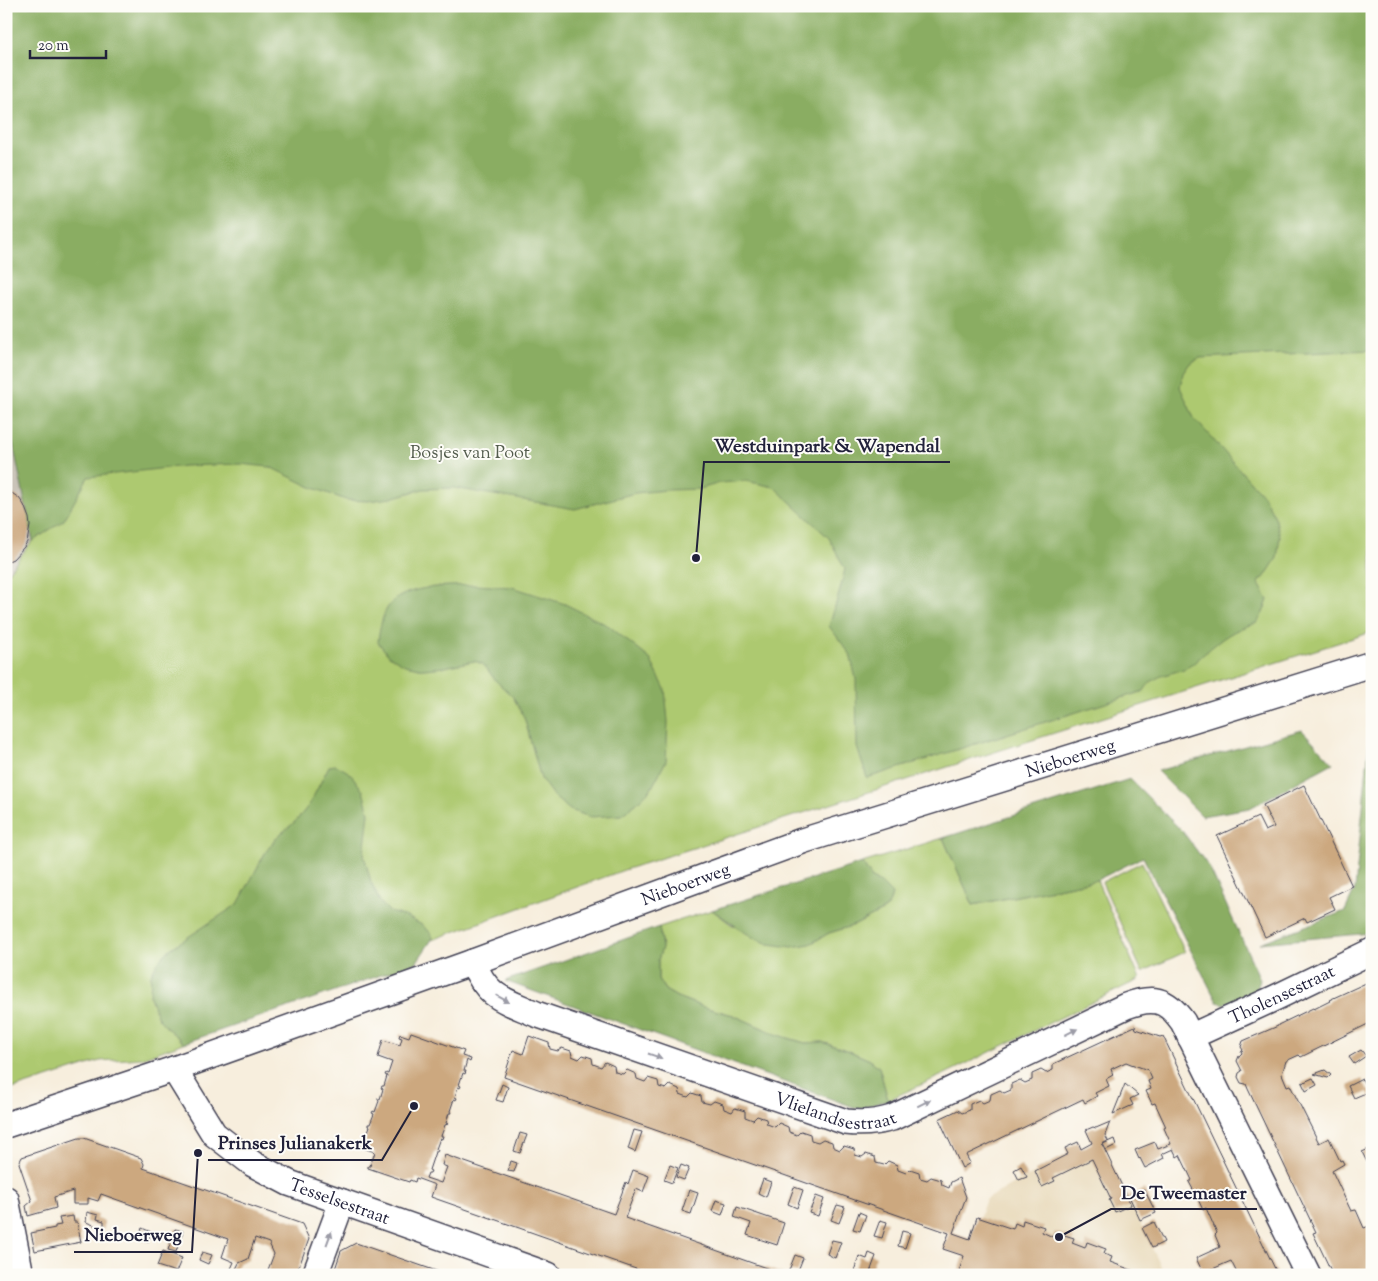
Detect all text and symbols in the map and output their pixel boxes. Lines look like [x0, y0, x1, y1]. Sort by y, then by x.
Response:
scale bar [30, 28, 106, 60]
text: 20 m [38, 36, 69, 57]
callout: Westduinpark & Wapendal [704, 428, 950, 462]
text: Westduinpark & Wapendal [714, 434, 941, 461]
park label: Bosjes van Poot [410, 441, 530, 467]
street label: Nieboerweg [1023, 733, 1119, 786]
street label: Nieboerweg [638, 858, 734, 914]
street label: Tholensestraat [1225, 960, 1340, 1032]
one-way arrow [496, 994, 510, 1003]
one-way arrow [1064, 1028, 1078, 1036]
one-way arrow [648, 1052, 663, 1060]
street label: Vlielandsestraat [770, 1087, 902, 1138]
one-way arrow [917, 1098, 931, 1106]
callout: Prinses Julianakerk [208, 1126, 382, 1160]
text: Prinses Julianakerk [218, 1131, 373, 1158]
street label: Tesselsestraat [285, 1173, 393, 1233]
callout: De Tweemaster [1111, 1175, 1257, 1209]
text: De Tweemaster [1121, 1181, 1248, 1208]
callout: Nieboerweg [74, 1218, 192, 1252]
text: Nieboerweg [84, 1223, 183, 1250]
one-way arrow [325, 1230, 333, 1245]

